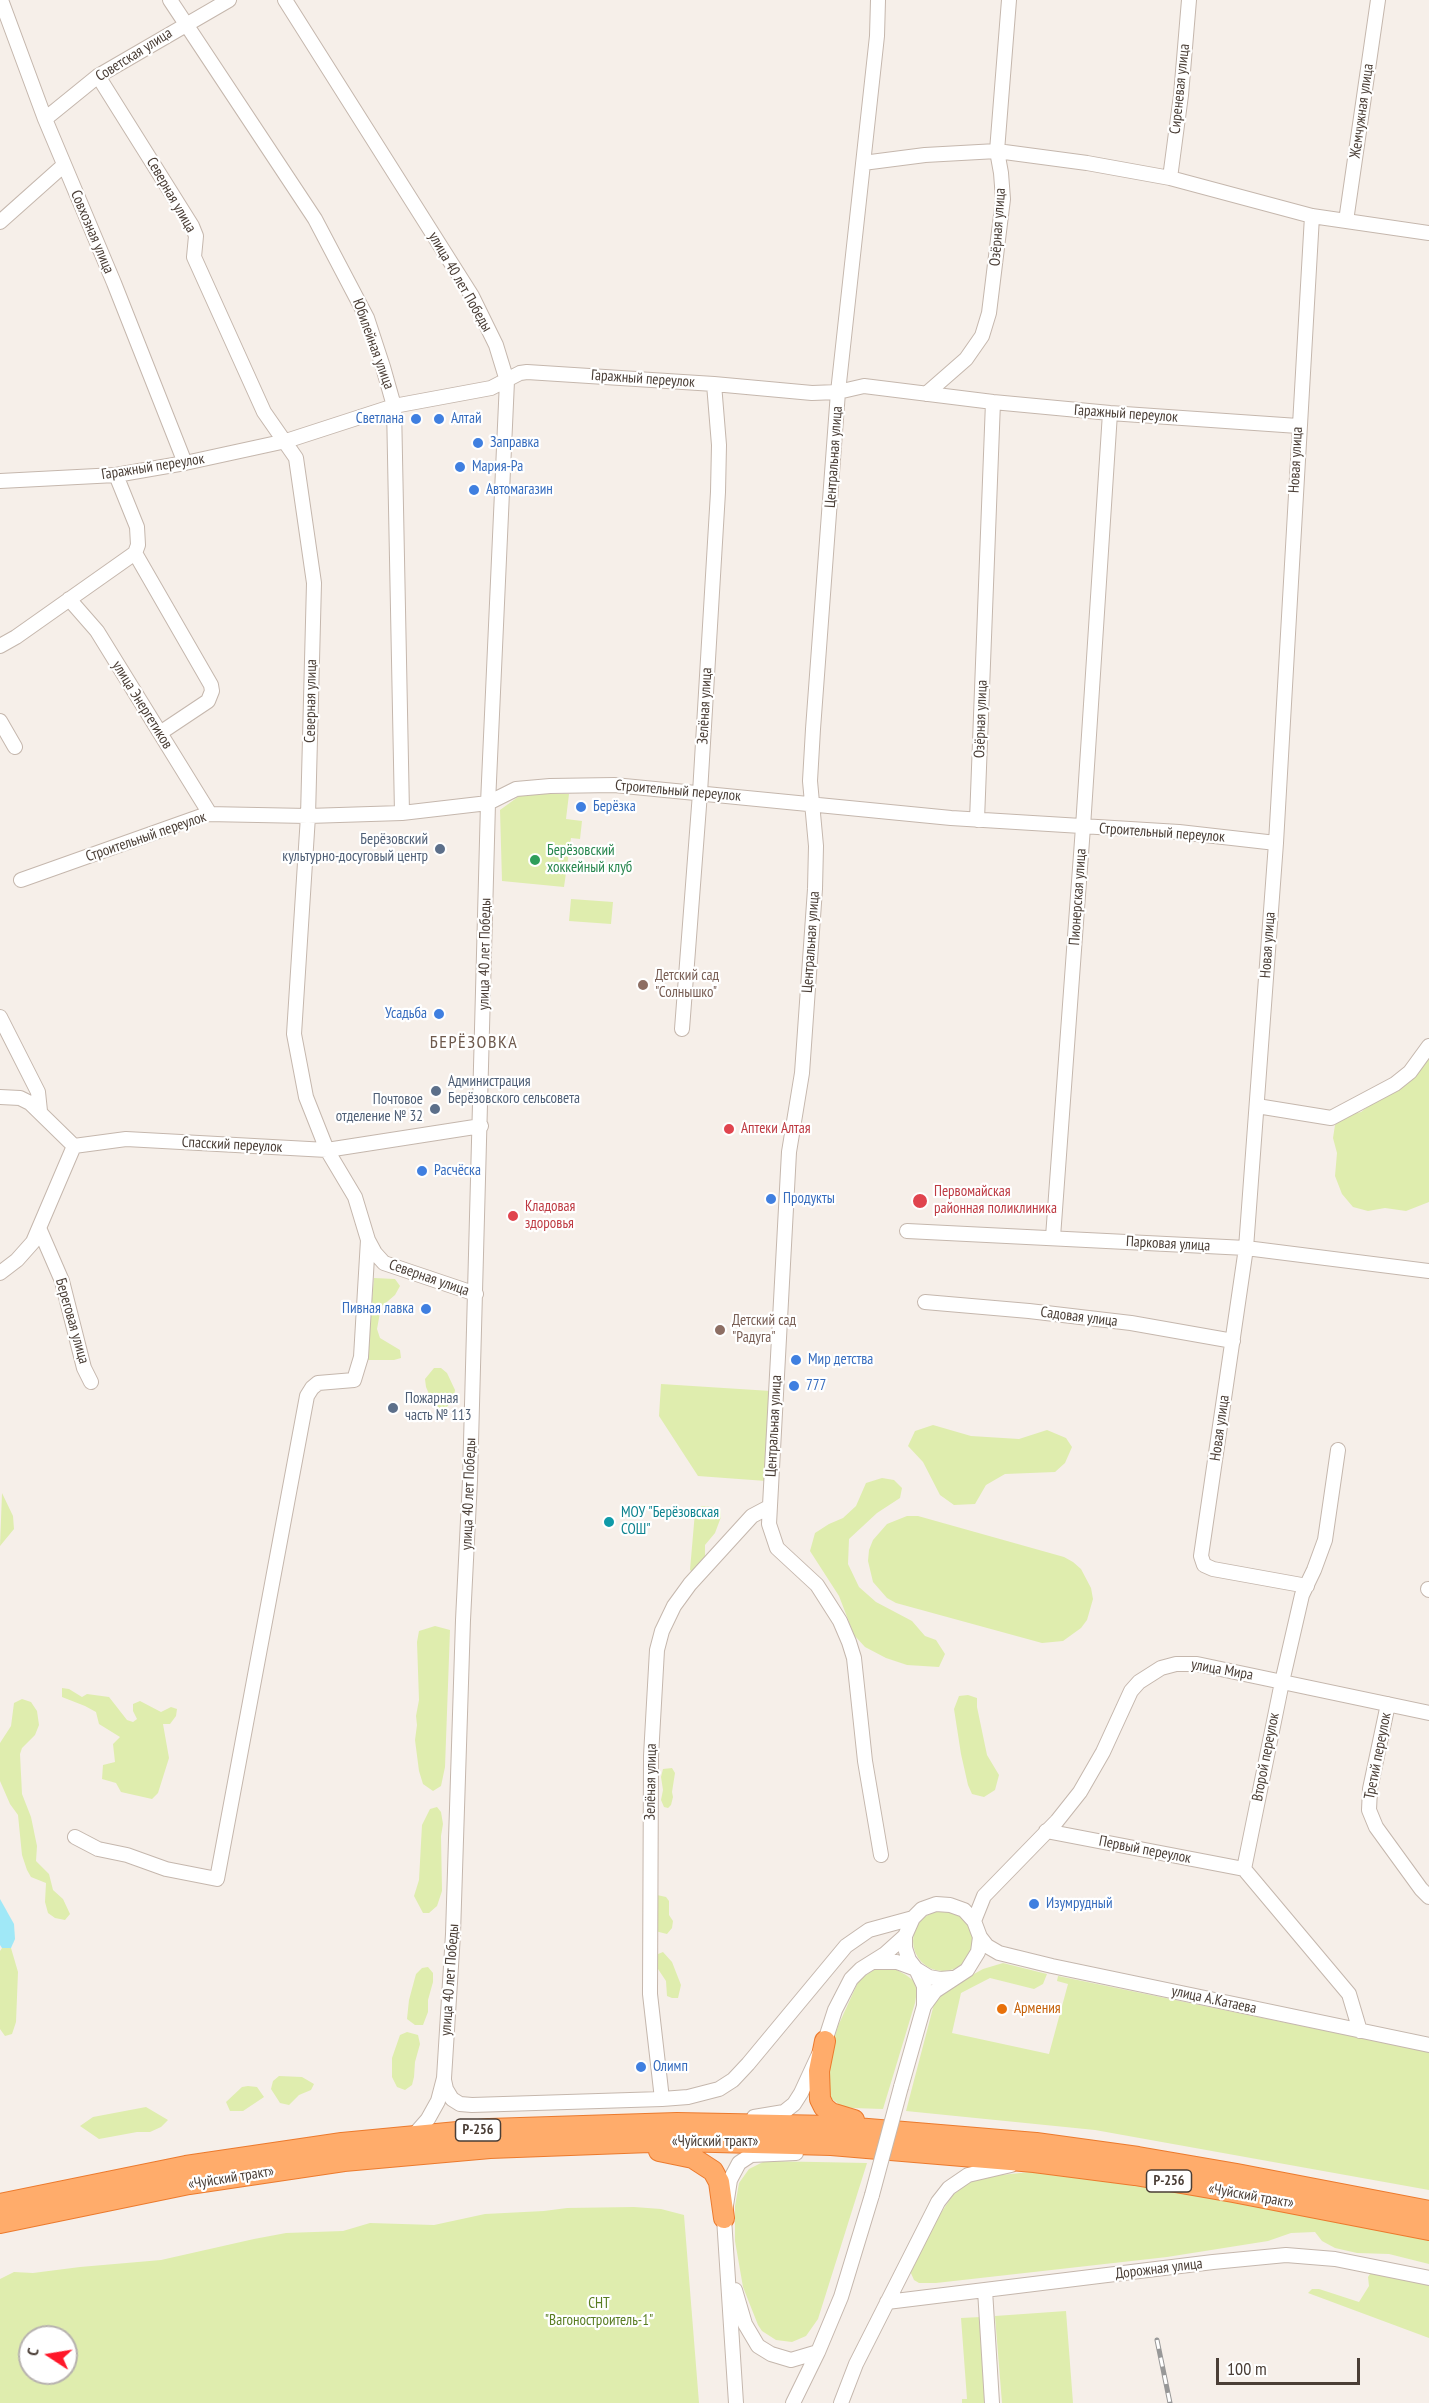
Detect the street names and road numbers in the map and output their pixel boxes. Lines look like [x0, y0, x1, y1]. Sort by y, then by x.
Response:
street label: Советская улица [92, 24, 176, 86]
street label: Сиреневая улица [1166, 43, 1194, 135]
street label: Жемчужная улица [1346, 63, 1378, 159]
street label: Северная улица [142, 154, 200, 236]
street label: Озёрная улица [986, 187, 1010, 267]
street label: Совхозная улица [66, 188, 118, 276]
street label: улица 40 лет Победы [424, 229, 496, 335]
street label: Юбилейная улица [348, 296, 398, 392]
street label: Гаражный переулок [591, 366, 695, 392]
street label: Гаражный переулок [1074, 401, 1178, 427]
street label: Центральная улица [821, 405, 847, 509]
street label: Новая улица [1285, 426, 1307, 494]
street label: Гаражный переулок [100, 450, 206, 484]
street label: улица Энергетиков [108, 658, 176, 752]
street label: Северная улица [301, 659, 321, 743]
street label: Зелёная улица [694, 667, 716, 745]
street label: Озёрная улица [971, 679, 991, 759]
street label: Строительный переулок [614, 777, 742, 805]
street label: Строительный переулок [83, 808, 209, 866]
street label: Строительный переулок [1098, 820, 1226, 846]
street label: Пионерская улица [1066, 848, 1090, 946]
street label: Центральная улица [798, 890, 824, 994]
street label: улица 40 лет Победы [475, 898, 495, 1010]
street label: Новая улица [1257, 911, 1279, 979]
street label: Спасский переулок [181, 1133, 283, 1157]
street label: Парковая улица [1125, 1233, 1211, 1255]
street label: Северная улица [387, 1256, 471, 1300]
street label: Береговая улица [51, 1276, 93, 1366]
street label: Садовая улица [1039, 1303, 1119, 1331]
street label: Центральная улица [762, 1375, 786, 1477]
street label: Новая улица [1206, 1394, 1234, 1462]
street label: улица 40 лет Победы [458, 1438, 480, 1550]
street label: улица Мира [1190, 1656, 1254, 1684]
street label: Второй переулок [1249, 1711, 1283, 1803]
street label: Третий переулок [1361, 1711, 1395, 1801]
street label: Зелёная улица [641, 1743, 661, 1821]
street label: Первый переулок [1097, 1832, 1193, 1868]
street label: улица 40 лет Победы [437, 1923, 463, 2037]
street label: улица А.Катаева [1170, 1982, 1258, 2018]
road number: Р-256 [456, 2119, 500, 2141]
street label: «Чуйский тракт» [672, 2133, 758, 2151]
street label: «Чуйский тракт» [187, 2162, 275, 2194]
road number: Р-256 [1146, 2170, 1192, 2192]
street label: «Чуйский тракт» [1207, 2180, 1295, 2212]
street label: Дорожная улица [1114, 2255, 1204, 2283]

